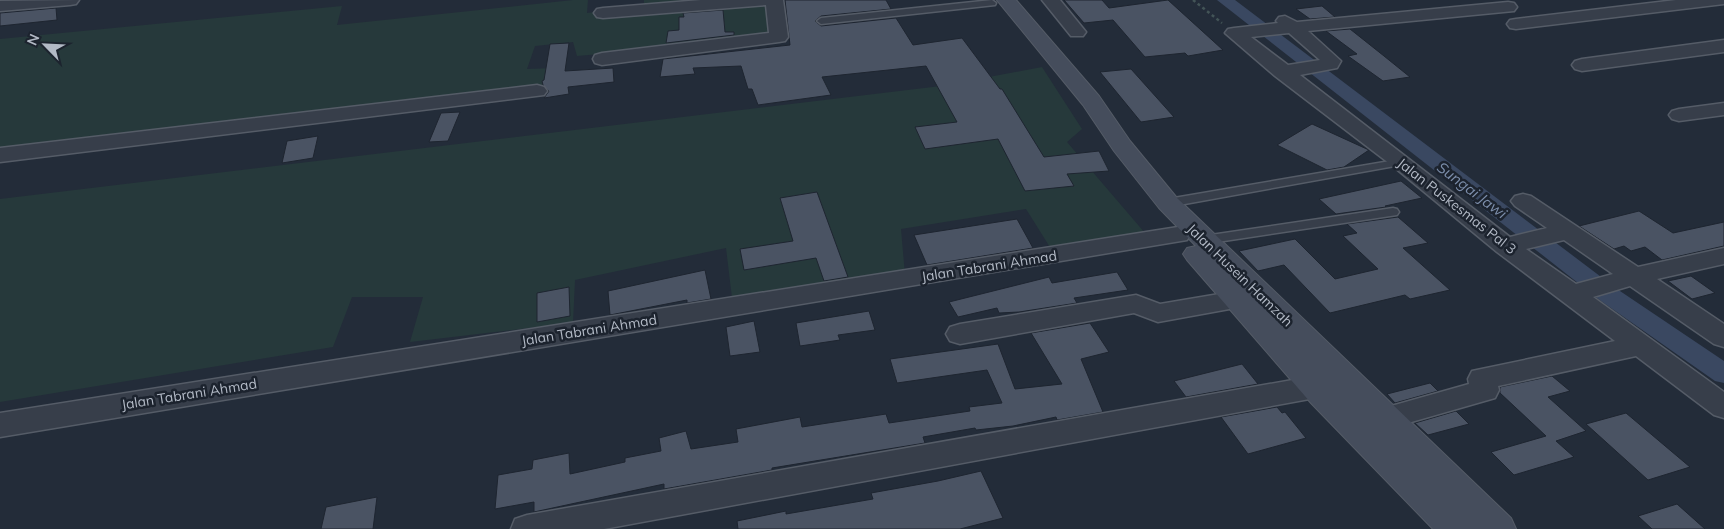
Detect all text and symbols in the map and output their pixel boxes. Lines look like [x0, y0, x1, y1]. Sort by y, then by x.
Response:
north arrow [20, 20, 70, 70]
text: N [23, 31, 43, 48]
street label: Jalan Puskesmas Pal 3 [1394, 154, 1520, 258]
water label: Sungai Jawi [1433, 157, 1511, 223]
street label: Jalan Husein Hamzah [1183, 220, 1297, 330]
street label: Jalan Tabrani Ahmad [920, 246, 1058, 286]
street label: Jalan Tabrani Ahmad [520, 310, 658, 350]
street label: Jalan Tabrani Ahmad [120, 374, 258, 414]

